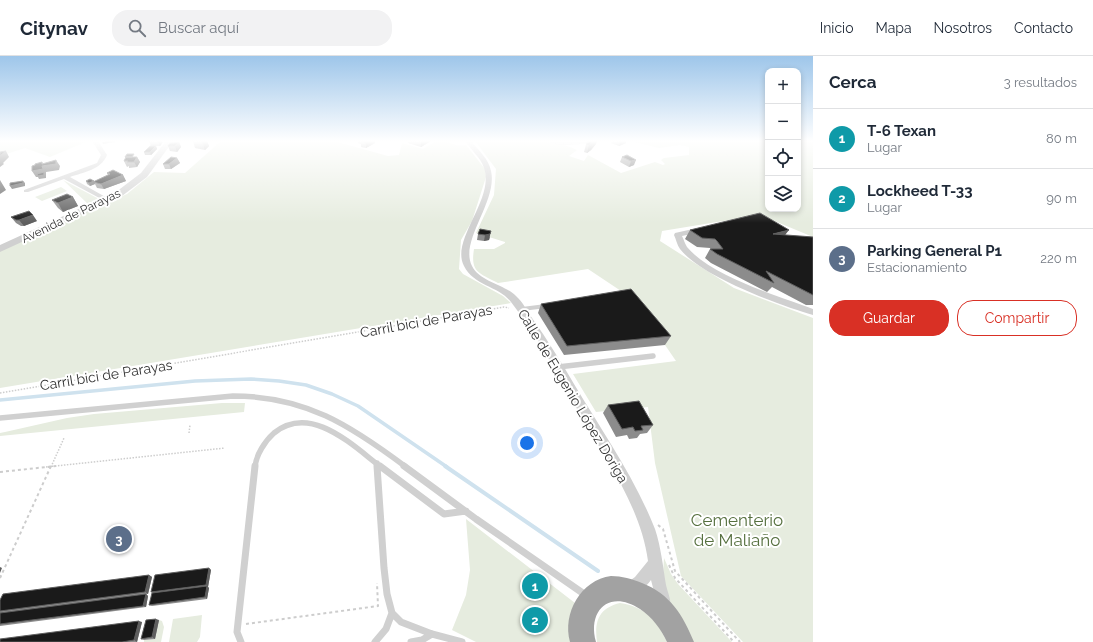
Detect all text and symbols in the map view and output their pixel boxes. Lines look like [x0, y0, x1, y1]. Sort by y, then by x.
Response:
search box [112, 10, 392, 46]
text: Citynav [20, 17, 88, 39]
icon: search [126, 17, 148, 39]
text: Buscar aquí [158, 19, 239, 37]
text: Inicio [820, 20, 853, 36]
text: Mapa [875, 20, 912, 36]
text: Nosotros [934, 20, 992, 36]
text: Contacto [1014, 20, 1073, 36]
map controls [765, 68, 801, 212]
button: + [765, 68, 801, 104]
text: Cerca [829, 72, 877, 92]
text: 3 resultados [1004, 75, 1077, 90]
button: − [765, 104, 801, 140]
text: T-6 Texan [867, 122, 936, 140]
text: 1 [839, 131, 845, 146]
text: 80 m [1046, 131, 1077, 146]
button: locate [765, 140, 801, 176]
text: Lugar [867, 140, 902, 155]
button: layers [765, 176, 801, 212]
text: Lockheed T-33 [867, 182, 973, 200]
street label: Avenida de Parayas [19, 186, 123, 246]
text: 2 [838, 191, 846, 206]
text: 90 m [1046, 191, 1077, 206]
text: Lugar [867, 200, 902, 215]
text: Parking General P1 [867, 242, 1002, 260]
text: 3 [838, 251, 846, 266]
text: 220 m [1040, 251, 1077, 266]
text: Estacionamiento [867, 260, 967, 275]
button: Guardar [829, 300, 949, 336]
button: Compartir [957, 300, 1077, 336]
street label: Carril bici de Parayas [359, 301, 494, 341]
street label: Calle de Eugenio López Doriga [515, 306, 631, 486]
street label: Carril bici de Parayas [39, 357, 174, 393]
your location [517, 433, 537, 453]
park label: Cementerio de Maliaño [691, 510, 783, 550]
pin: 3 [106, 524, 132, 554]
pin: 1 [522, 571, 548, 601]
pin: 2 [522, 605, 548, 635]

